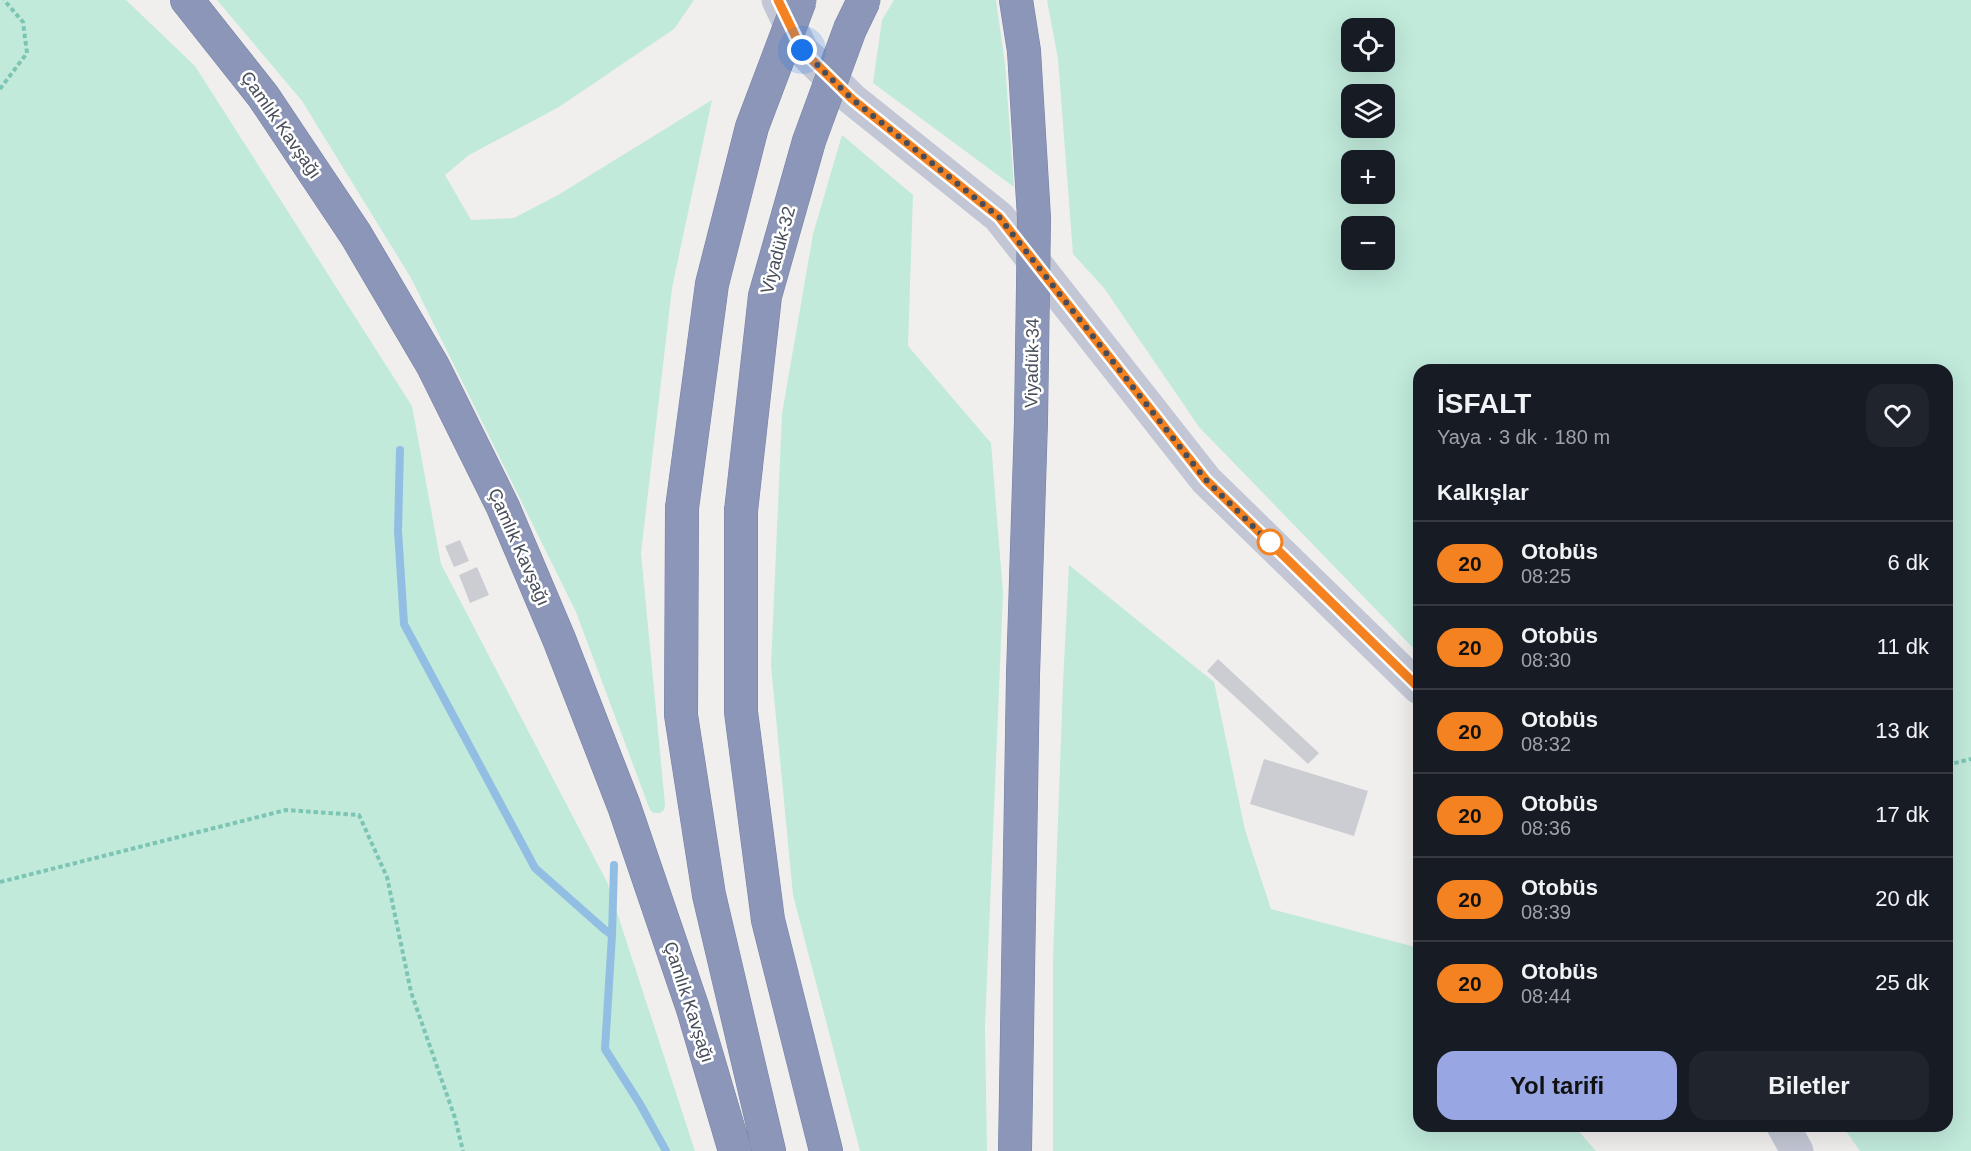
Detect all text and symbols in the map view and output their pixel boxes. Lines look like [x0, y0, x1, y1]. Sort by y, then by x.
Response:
map controls [1341, 18, 1395, 270]
button: locate [1341, 18, 1395, 72]
your location [787, 35, 817, 65]
street label: Çamlık Kavşağı [237, 68, 325, 182]
button: layers [1341, 84, 1395, 138]
button: + [1341, 150, 1395, 204]
street label: Viyadük-32 [757, 204, 799, 296]
button: − [1341, 216, 1395, 270]
street label: Viyadük-34 [1021, 318, 1043, 408]
button: heart [1866, 384, 1929, 447]
text: İSFALT [1437, 388, 1531, 419]
text: Yaya · 3 dk · 180 m [1437, 426, 1610, 448]
text: Kalkışlar [1437, 480, 1529, 505]
street label: Çamlık Kavşağı [484, 485, 554, 609]
unlabelled marker [1257, 529, 1283, 555]
text: Otobüs [1521, 539, 1598, 564]
text: 6 dk [1887, 550, 1929, 575]
text: 20 [1458, 552, 1482, 575]
text: 08:25 [1521, 565, 1571, 587]
text: Otobüs [1521, 623, 1598, 648]
text: 11 dk [1877, 634, 1929, 659]
text: 20 [1458, 636, 1482, 659]
text: 08:30 [1521, 649, 1571, 671]
text: Otobüs [1521, 707, 1598, 732]
text: 13 dk [1875, 718, 1929, 743]
text: 20 [1458, 720, 1482, 743]
text: 08:32 [1521, 733, 1571, 755]
text: Otobüs [1521, 791, 1598, 816]
text: 17 dk [1875, 802, 1929, 827]
text: 20 [1458, 804, 1482, 827]
text: 08:36 [1521, 817, 1571, 839]
text: Otobüs [1521, 875, 1598, 900]
text: 20 dk [1875, 886, 1929, 911]
text: 20 [1458, 888, 1482, 911]
text: 08:39 [1521, 901, 1571, 923]
street label: Çamlık Kavşağı [660, 939, 718, 1065]
text: Otobüs [1521, 959, 1598, 984]
text: 25 dk [1875, 970, 1929, 995]
text: 20 [1458, 972, 1482, 995]
text: 08:44 [1521, 985, 1571, 1007]
button: Yol tarifi [1437, 1051, 1677, 1120]
button: Biletler [1689, 1051, 1929, 1120]

